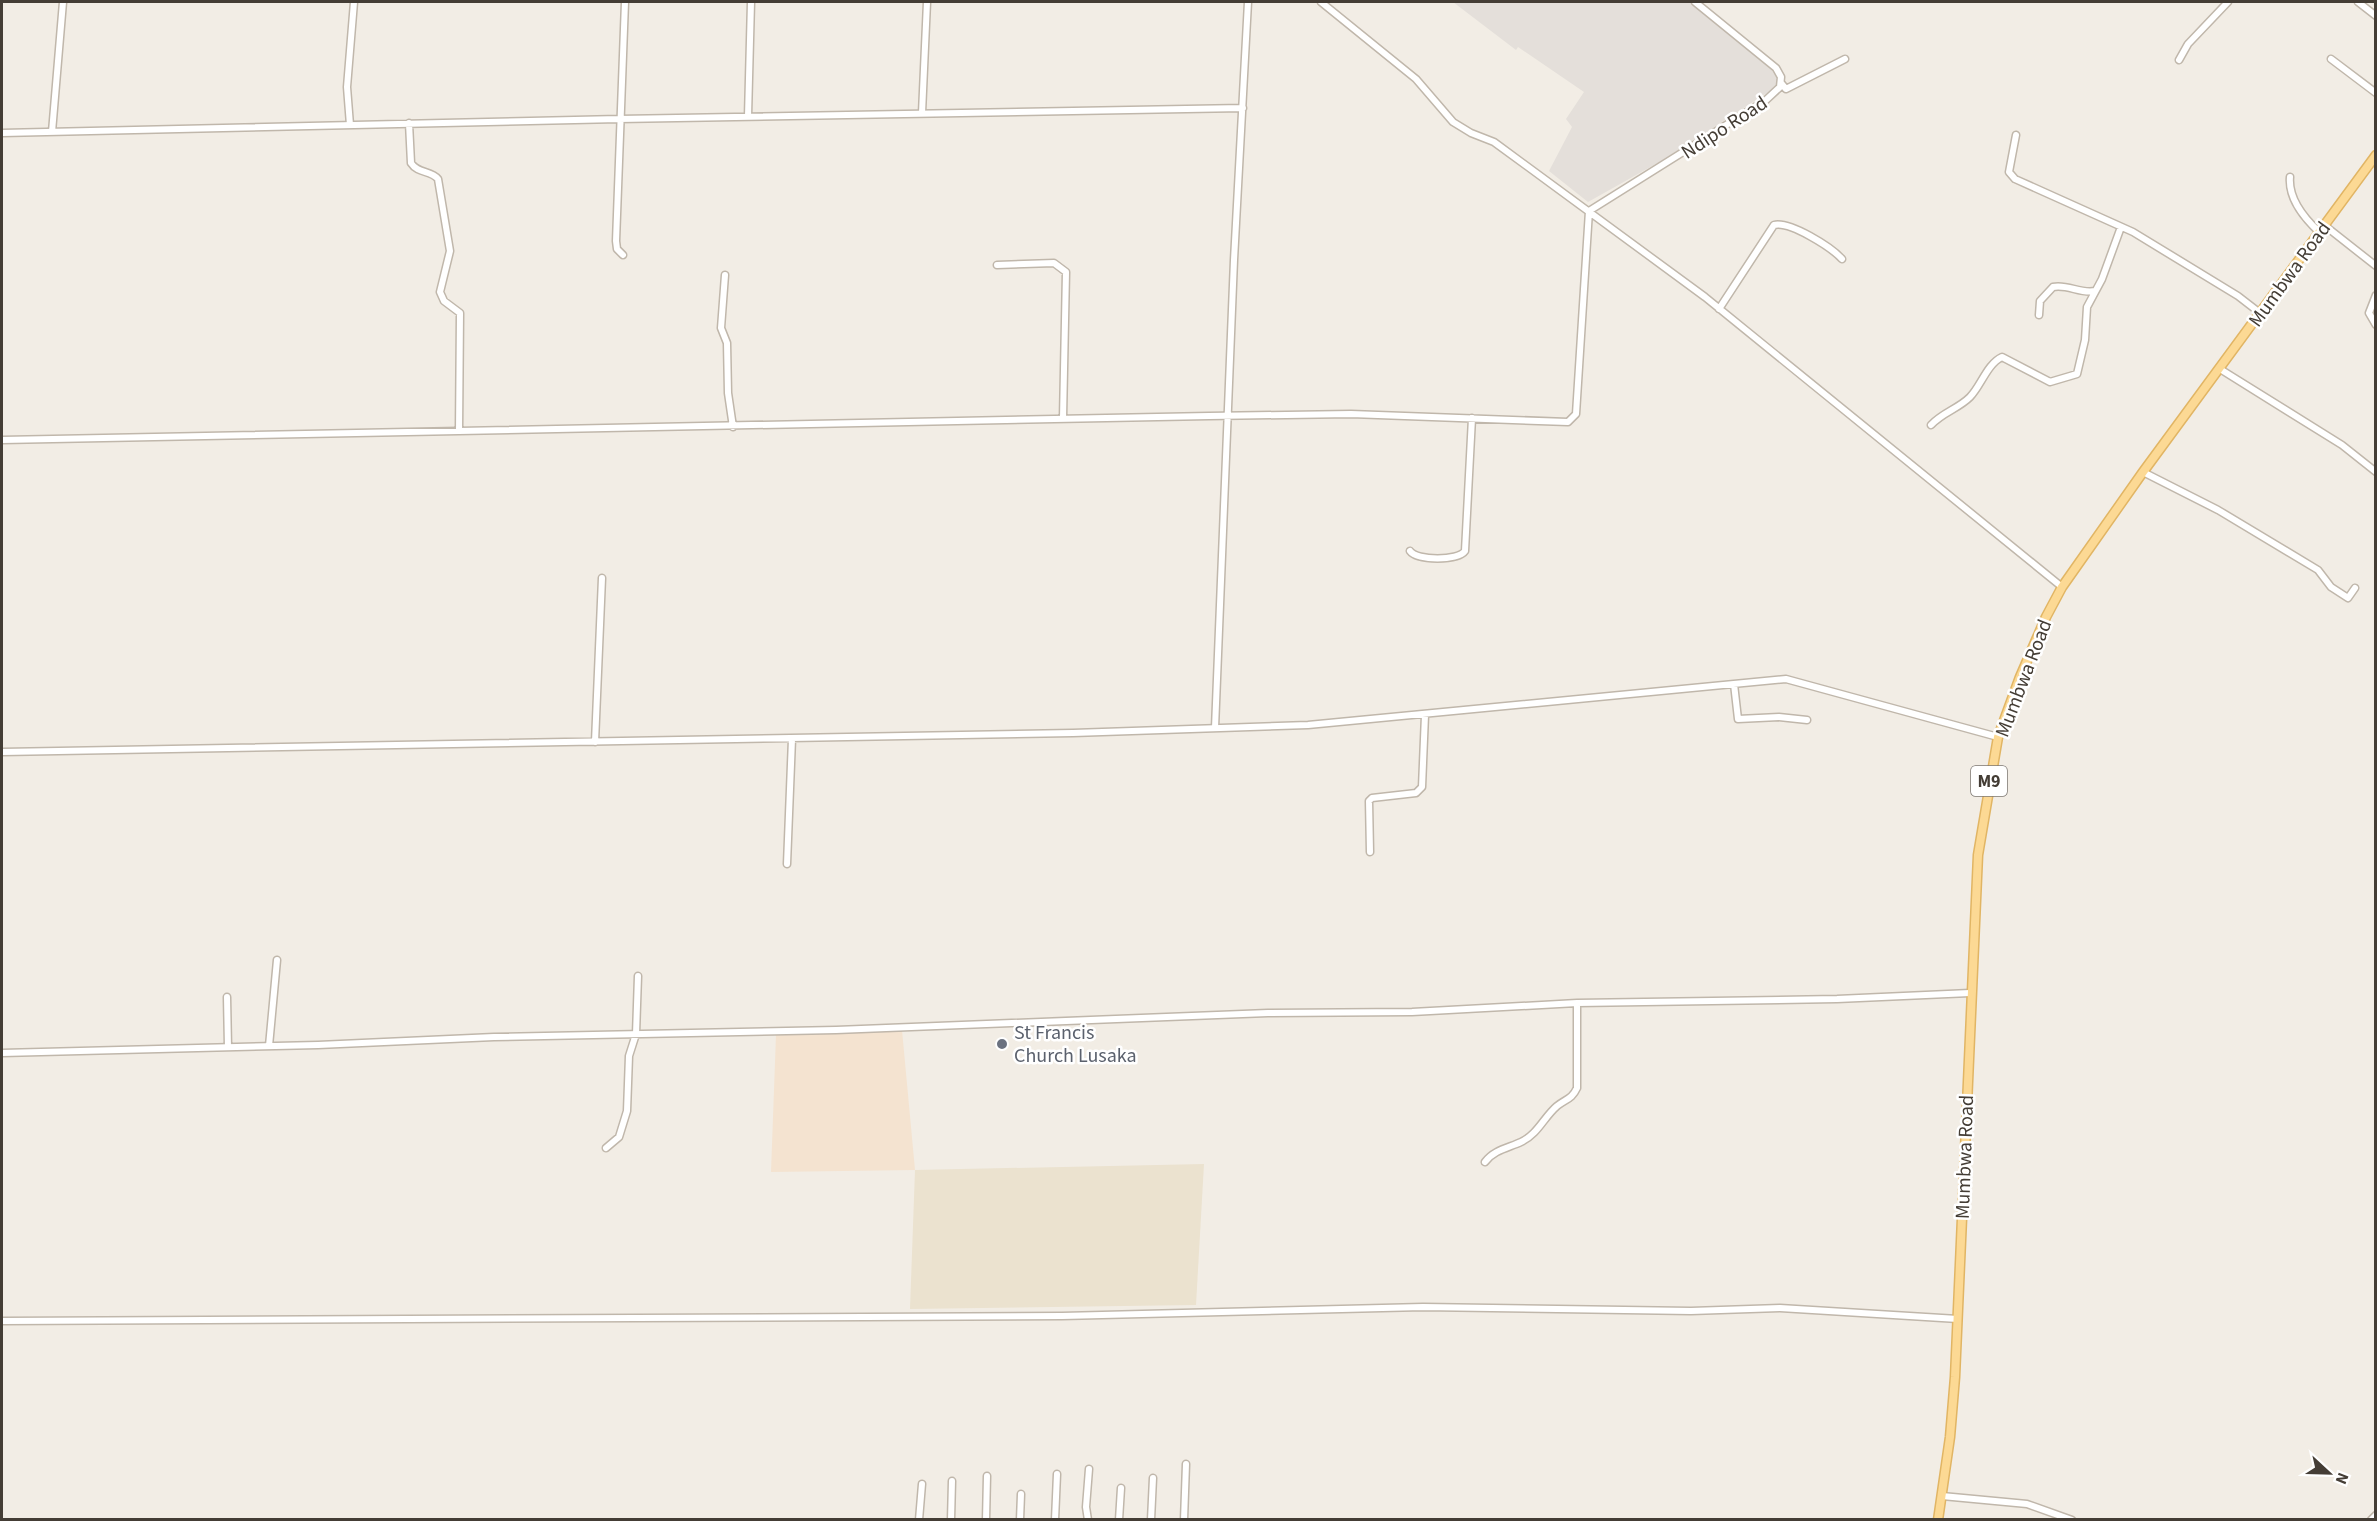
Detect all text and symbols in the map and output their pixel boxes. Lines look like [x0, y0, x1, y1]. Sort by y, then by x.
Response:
street label: Ndipo Road [1676, 89, 1773, 166]
street label: Mumbwa Road [2242, 216, 2338, 333]
street label: Mumbwa Road [1989, 615, 2059, 741]
road number: M9 [1971, 766, 2007, 796]
place label: St Francis Church Lusaka [1014, 1019, 1137, 1070]
marker: St Francis Church Lusaka [995, 1037, 1009, 1051]
street label: Mumbwa Road [1949, 1094, 1981, 1220]
north arrow [2299, 1443, 2359, 1503]
text: N [2330, 1469, 2354, 1487]

